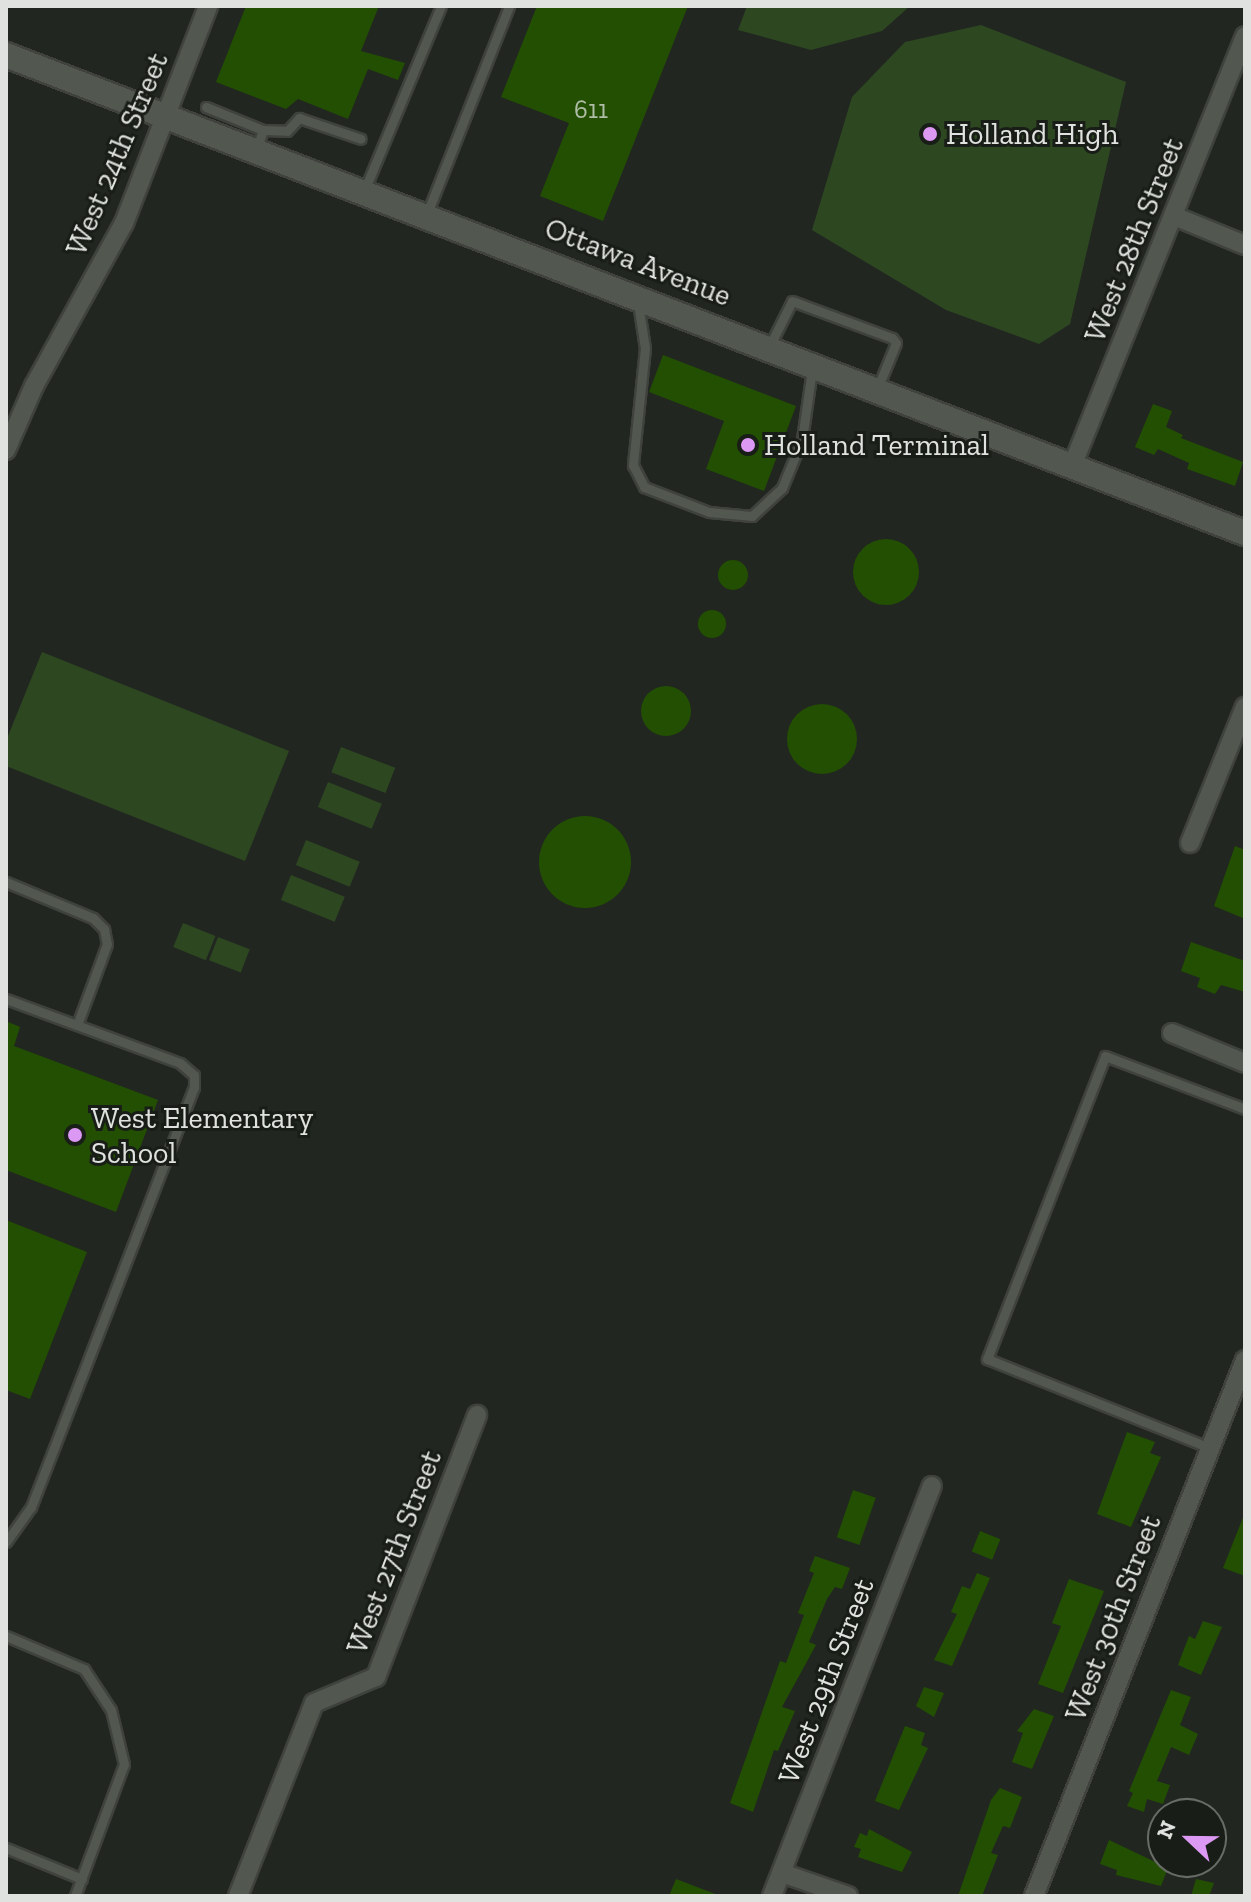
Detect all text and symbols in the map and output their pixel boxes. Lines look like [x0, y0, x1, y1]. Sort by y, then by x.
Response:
street label: West 24th Street [58, 47, 176, 261]
house number: 611 [574, 94, 608, 126]
place label: Holland High [946, 116, 1119, 152]
marker: Holland High [921, 125, 939, 143]
street label: West 28th Street [1077, 133, 1191, 347]
street label: Ottawa Avenue [539, 210, 737, 314]
place label: Holland Terminal [764, 427, 990, 463]
marker: Holland Terminal [739, 436, 757, 454]
place label: West Elementary School [91, 1100, 313, 1170]
marker: West Elementary School [66, 1126, 84, 1144]
street label: West 27th Street [339, 1445, 449, 1659]
street label: West 30th Street [1057, 1510, 1169, 1726]
street label: West 29th Street [770, 1573, 882, 1789]
north arrow [1147, 1798, 1227, 1878]
text: N [1150, 1817, 1182, 1842]

